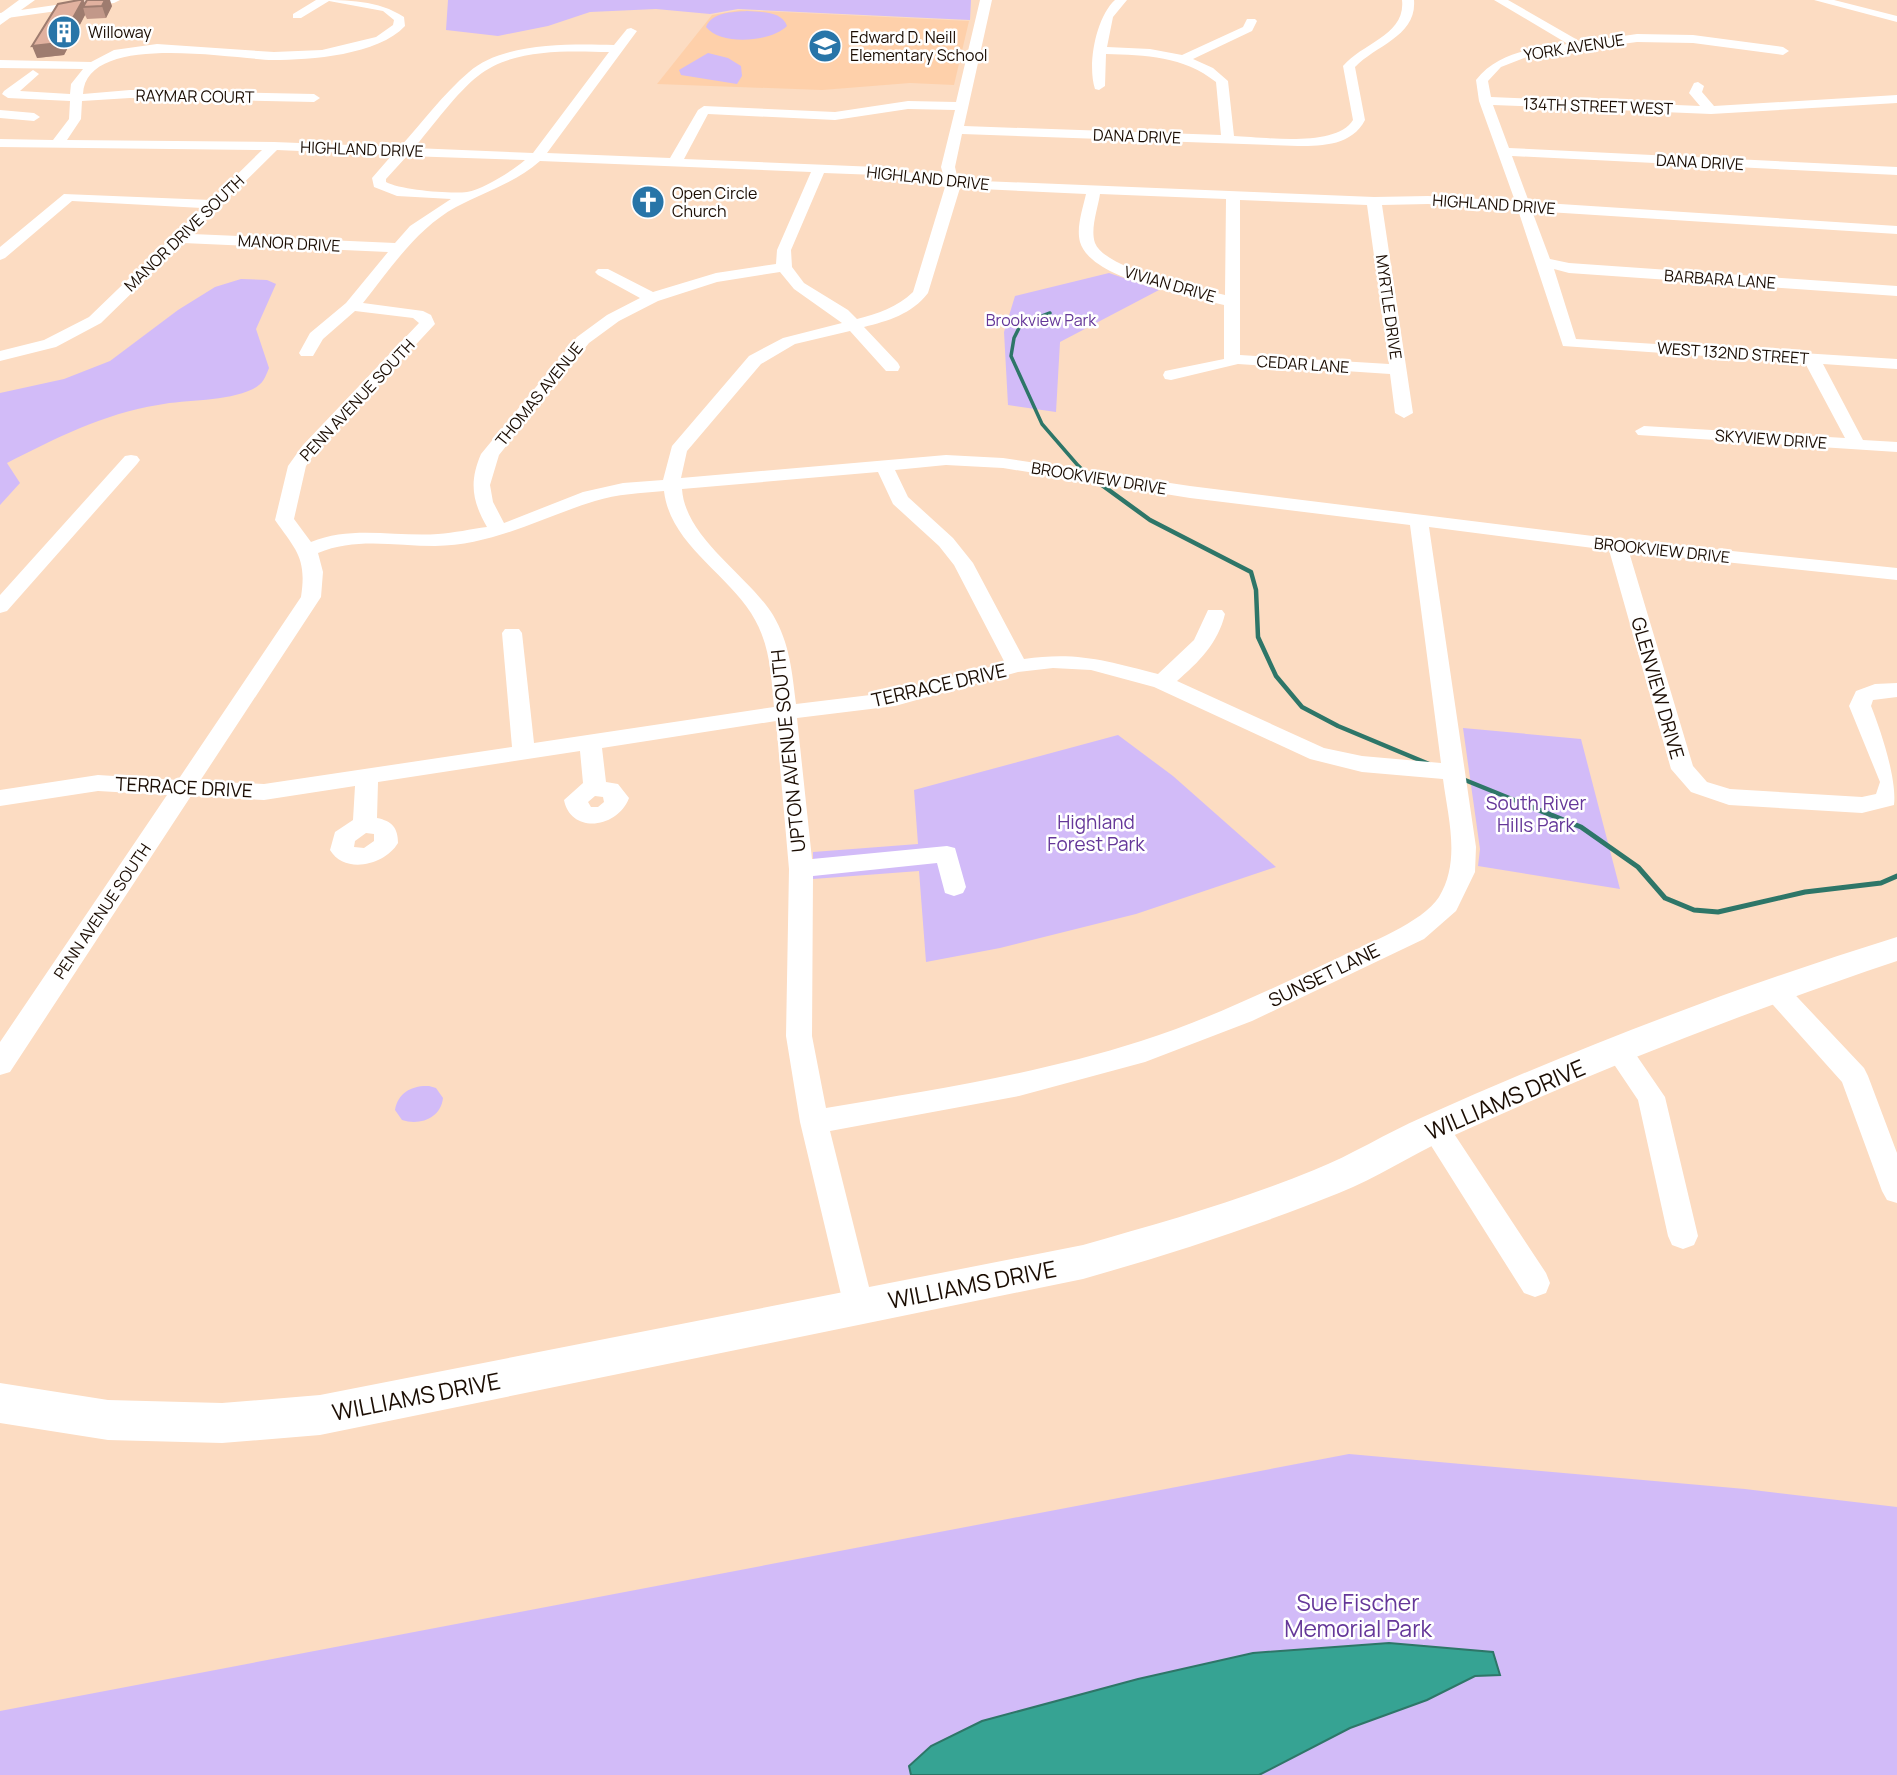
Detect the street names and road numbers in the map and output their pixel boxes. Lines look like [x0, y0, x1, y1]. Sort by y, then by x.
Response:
street label: YORK AVENUE [1522, 28, 1626, 66]
street label: RAYMAR COURT [135, 84, 255, 108]
street label: 134TH STREET WEST [1522, 92, 1674, 120]
street label: DANA DRIVE [1093, 123, 1181, 149]
street label: HIGHLAND DRIVE [300, 136, 424, 162]
street label: DANA DRIVE [1655, 149, 1745, 175]
street label: HIGHLAND DRIVE [865, 161, 991, 195]
street label: MANOR DRIVE SOUTH [119, 170, 249, 296]
street label: HIGHLAND DRIVE [1432, 189, 1556, 219]
street label: MANOR DRIVE [237, 229, 341, 257]
street label: MYRTLE DRIVE [1371, 253, 1407, 361]
street label: VIVIAN DRIVE [1122, 260, 1218, 308]
street label: BARBARA LANE [1663, 264, 1777, 294]
street label: PENN AVENUE SOUTH [295, 334, 419, 466]
street label: WEST 132ND STREET [1656, 337, 1810, 369]
street label: THOMAS AVENUE [490, 338, 588, 450]
street label: CEDAR LANE [1256, 350, 1350, 378]
street label: SKYVIEW DRIVE [1714, 424, 1828, 454]
street label: BROOKVIEW DRIVE [1030, 456, 1168, 500]
street label: BROOKVIEW DRIVE [1593, 532, 1731, 568]
street label: GLENVIEW DRIVE [1625, 614, 1691, 762]
street label: UPTON AVENUE SOUTH [764, 648, 812, 854]
street label: TERRACE DRIVE [869, 657, 1009, 713]
street label: TERRACE DRIVE [115, 770, 253, 804]
street label: PENN AVENUE SOUTH [48, 839, 156, 983]
street label: SUNSET LANE [1264, 937, 1384, 1013]
street label: WILLIAMS DRIVE [1420, 1051, 1590, 1147]
street label: WILLIAMS DRIVE [885, 1252, 1059, 1316]
street label: WILLIAMS DRIVE [329, 1364, 503, 1428]

